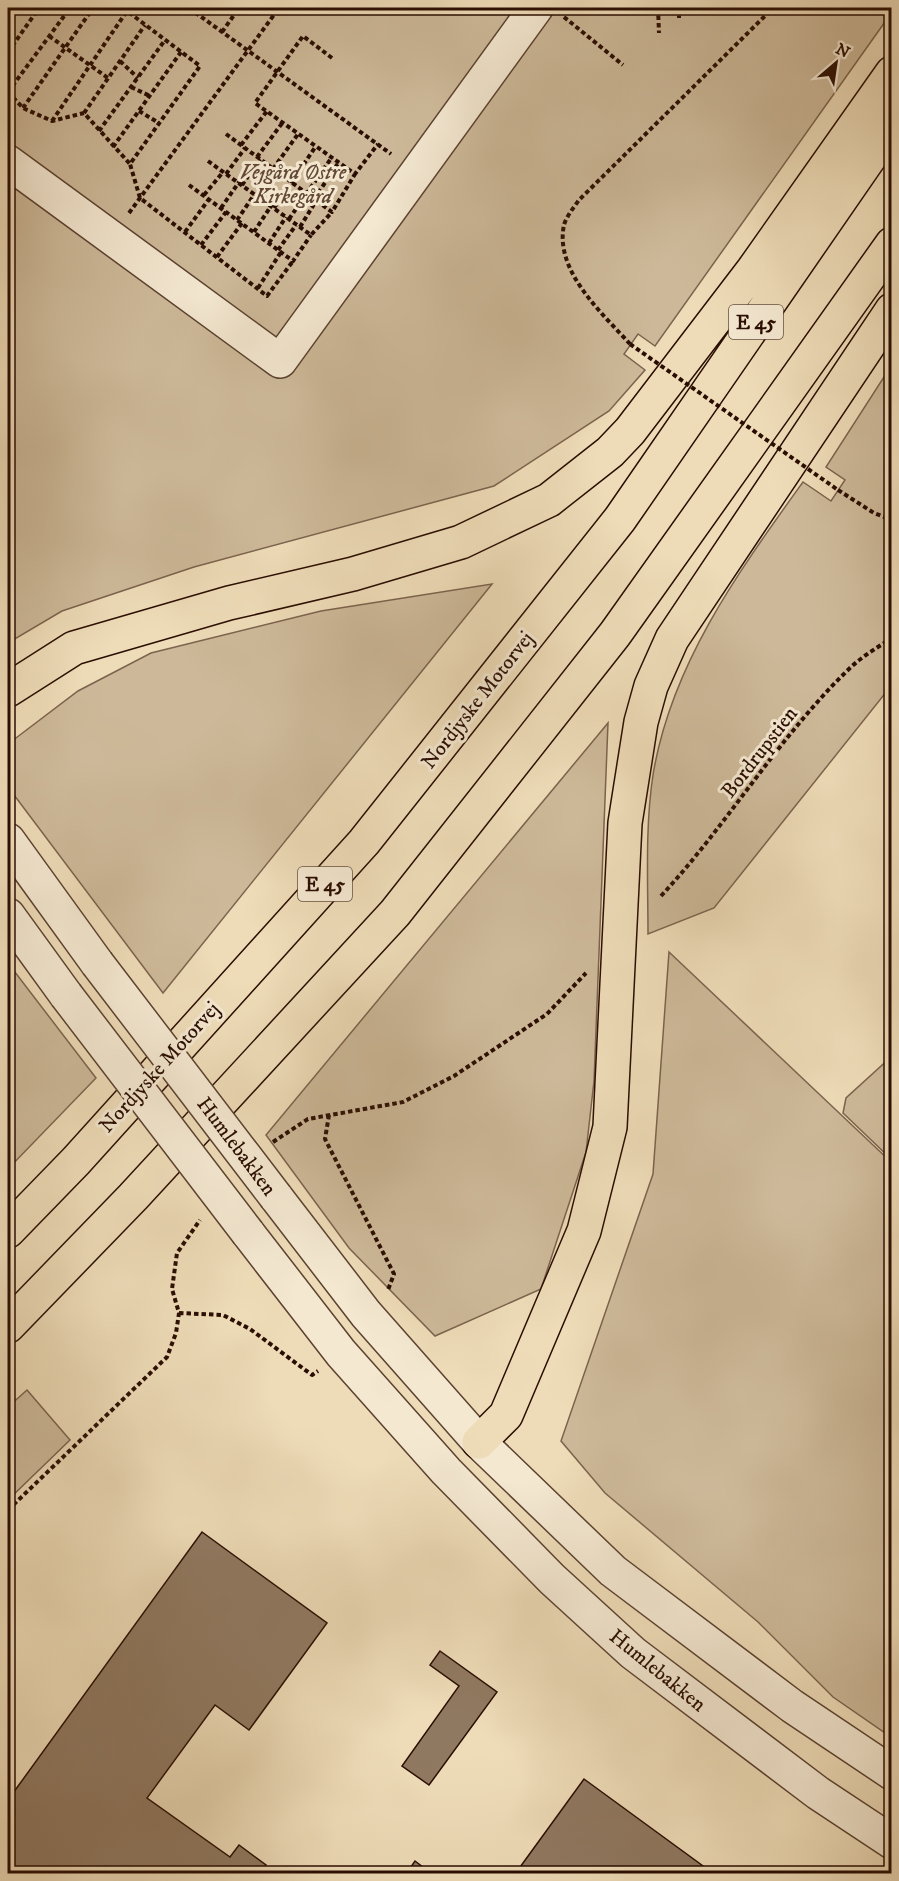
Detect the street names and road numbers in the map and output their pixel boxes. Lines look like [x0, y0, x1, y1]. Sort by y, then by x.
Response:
road number: E 45 [729, 305, 783, 339]
street label: Nordjyske Motorvej [416, 627, 540, 775]
street label: Bordrupstien [716, 702, 804, 804]
road number: E 45 [298, 867, 352, 901]
street label: Nordjyske Motorvej [94, 997, 225, 1139]
street label: Humlebakken [191, 1092, 282, 1201]
street label: Humlebakken [604, 1624, 711, 1718]

